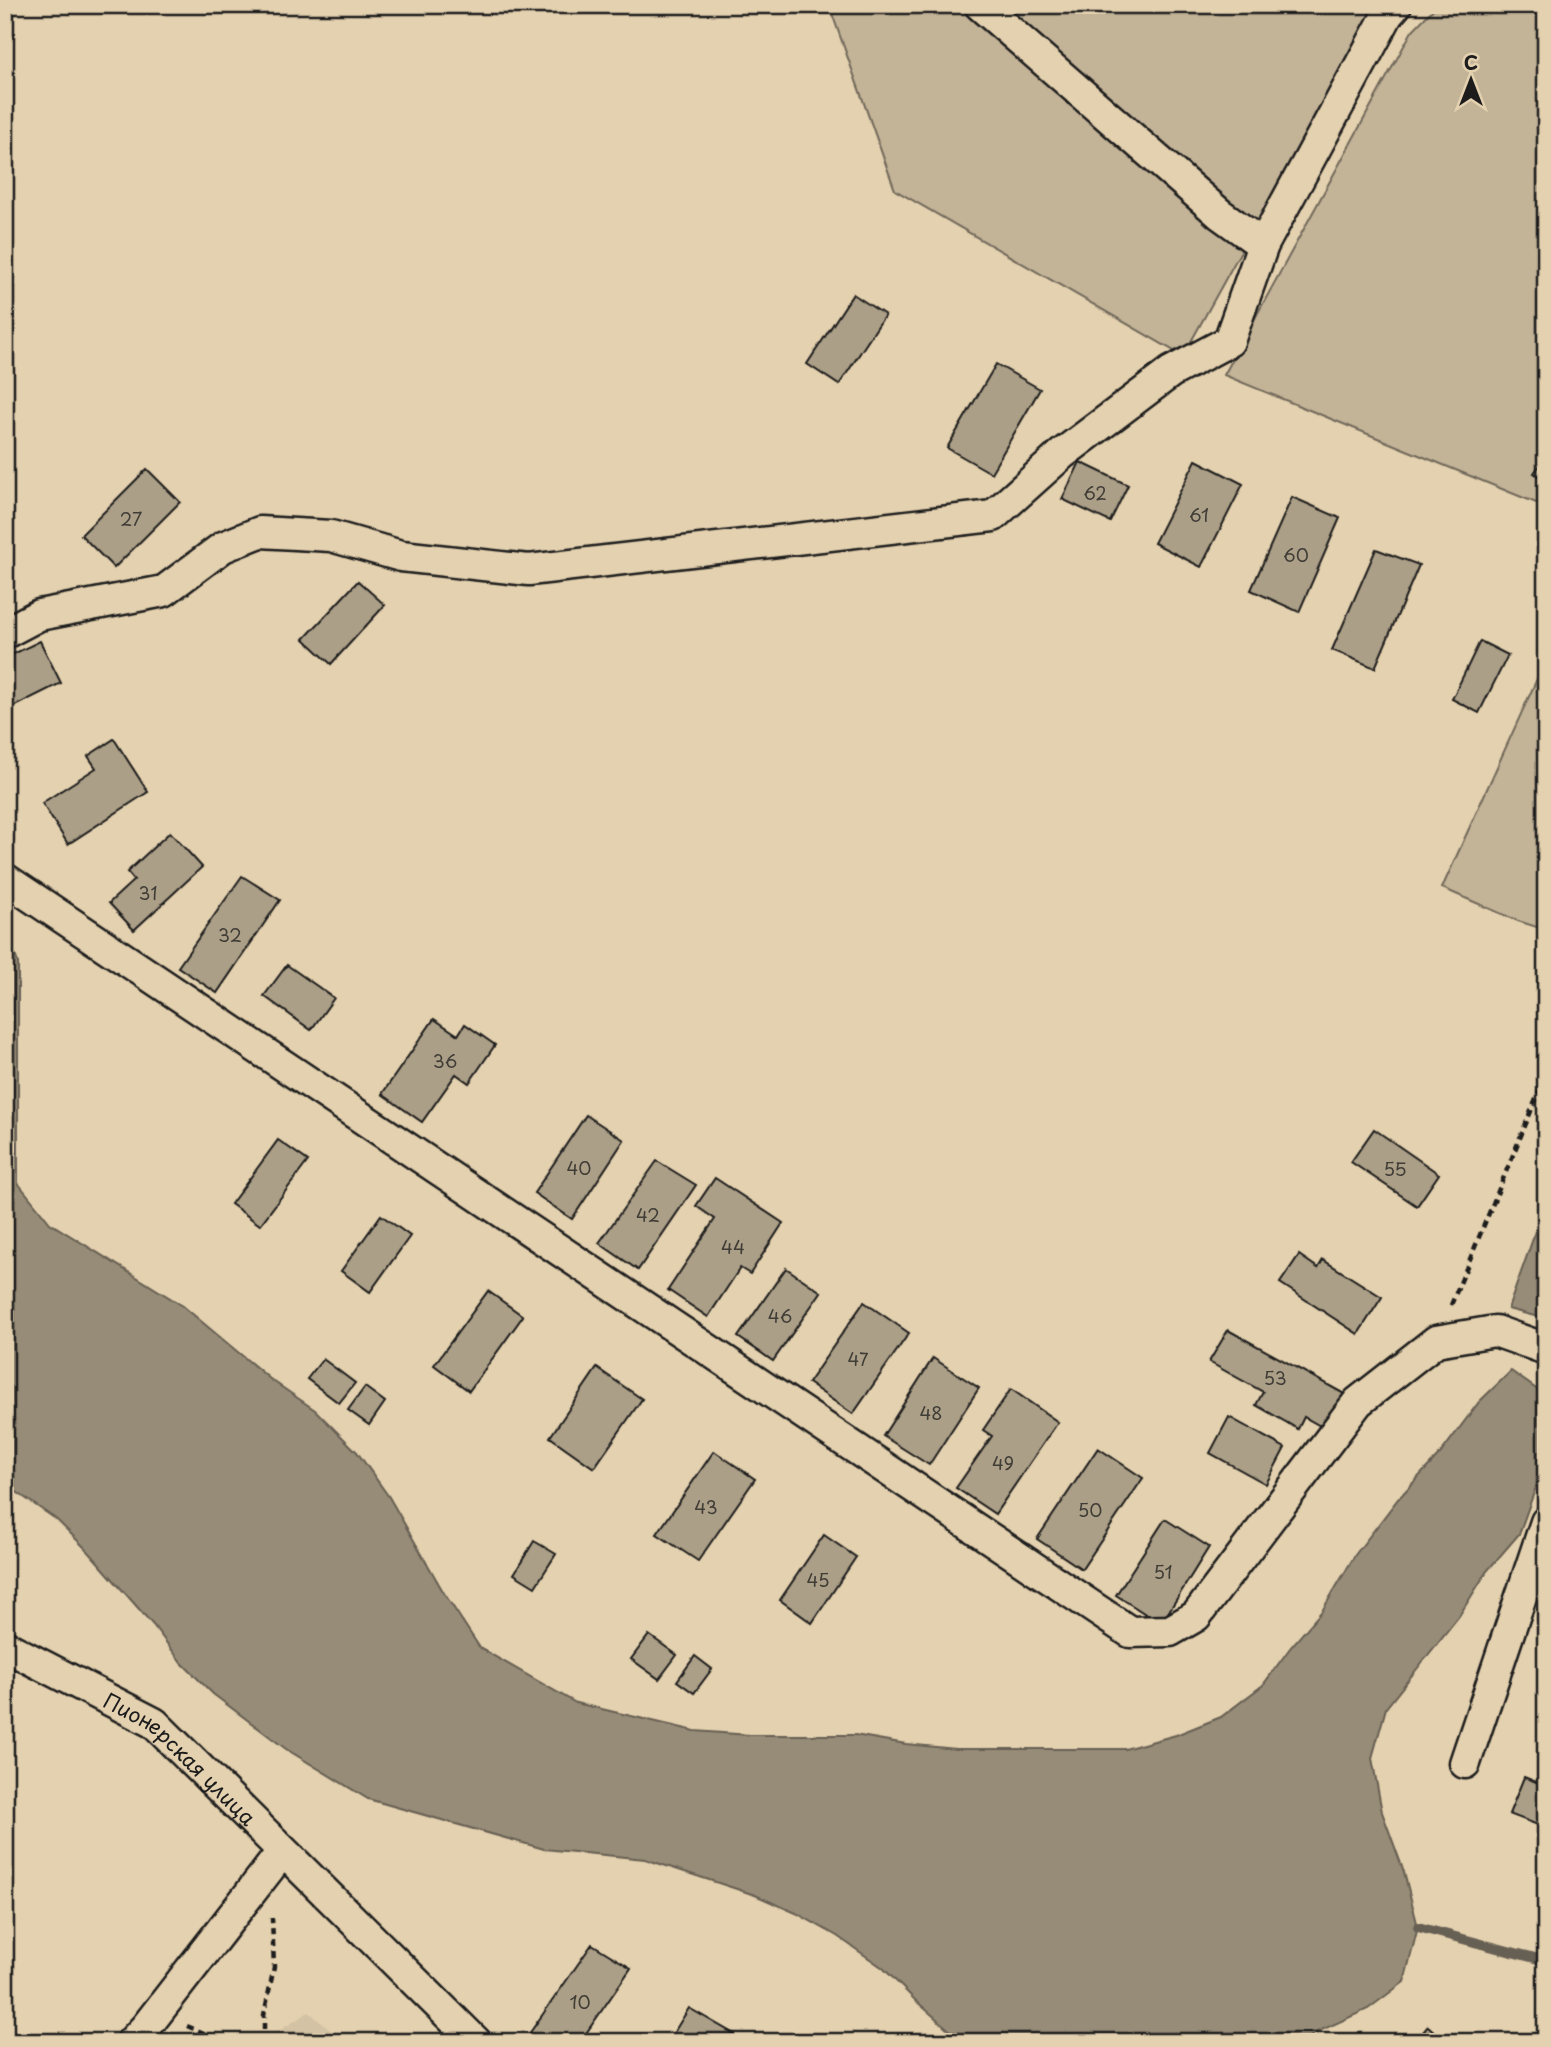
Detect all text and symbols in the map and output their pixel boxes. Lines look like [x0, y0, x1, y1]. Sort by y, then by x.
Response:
north arrow [1436, 46, 1506, 116]
text: С [1464, 48, 1478, 76]
house number: 62 [1083, 479, 1107, 506]
house number: 61 [1189, 501, 1209, 528]
house number: 27 [120, 505, 142, 532]
house number: 60 [1283, 541, 1309, 568]
house number: 31 [139, 879, 157, 906]
house number: 32 [218, 921, 242, 948]
house number: 36 [433, 1047, 457, 1074]
house number: 40 [566, 1154, 592, 1181]
house number: 55 [1383, 1155, 1407, 1182]
house number: 42 [636, 1201, 660, 1228]
house number: 44 [721, 1233, 745, 1260]
house number: 46 [768, 1302, 792, 1329]
house number: 47 [847, 1345, 869, 1372]
house number: 53 [1263, 1364, 1287, 1391]
house number: 48 [919, 1399, 943, 1426]
house number: 49 [992, 1449, 1014, 1476]
house number: 43 [694, 1493, 718, 1520]
house number: 50 [1078, 1496, 1102, 1523]
house number: 51 [1153, 1558, 1173, 1585]
house number: 45 [807, 1566, 830, 1593]
street label: Пионерская улица [98, 1684, 265, 1833]
house number: 10 [569, 1988, 591, 2015]

